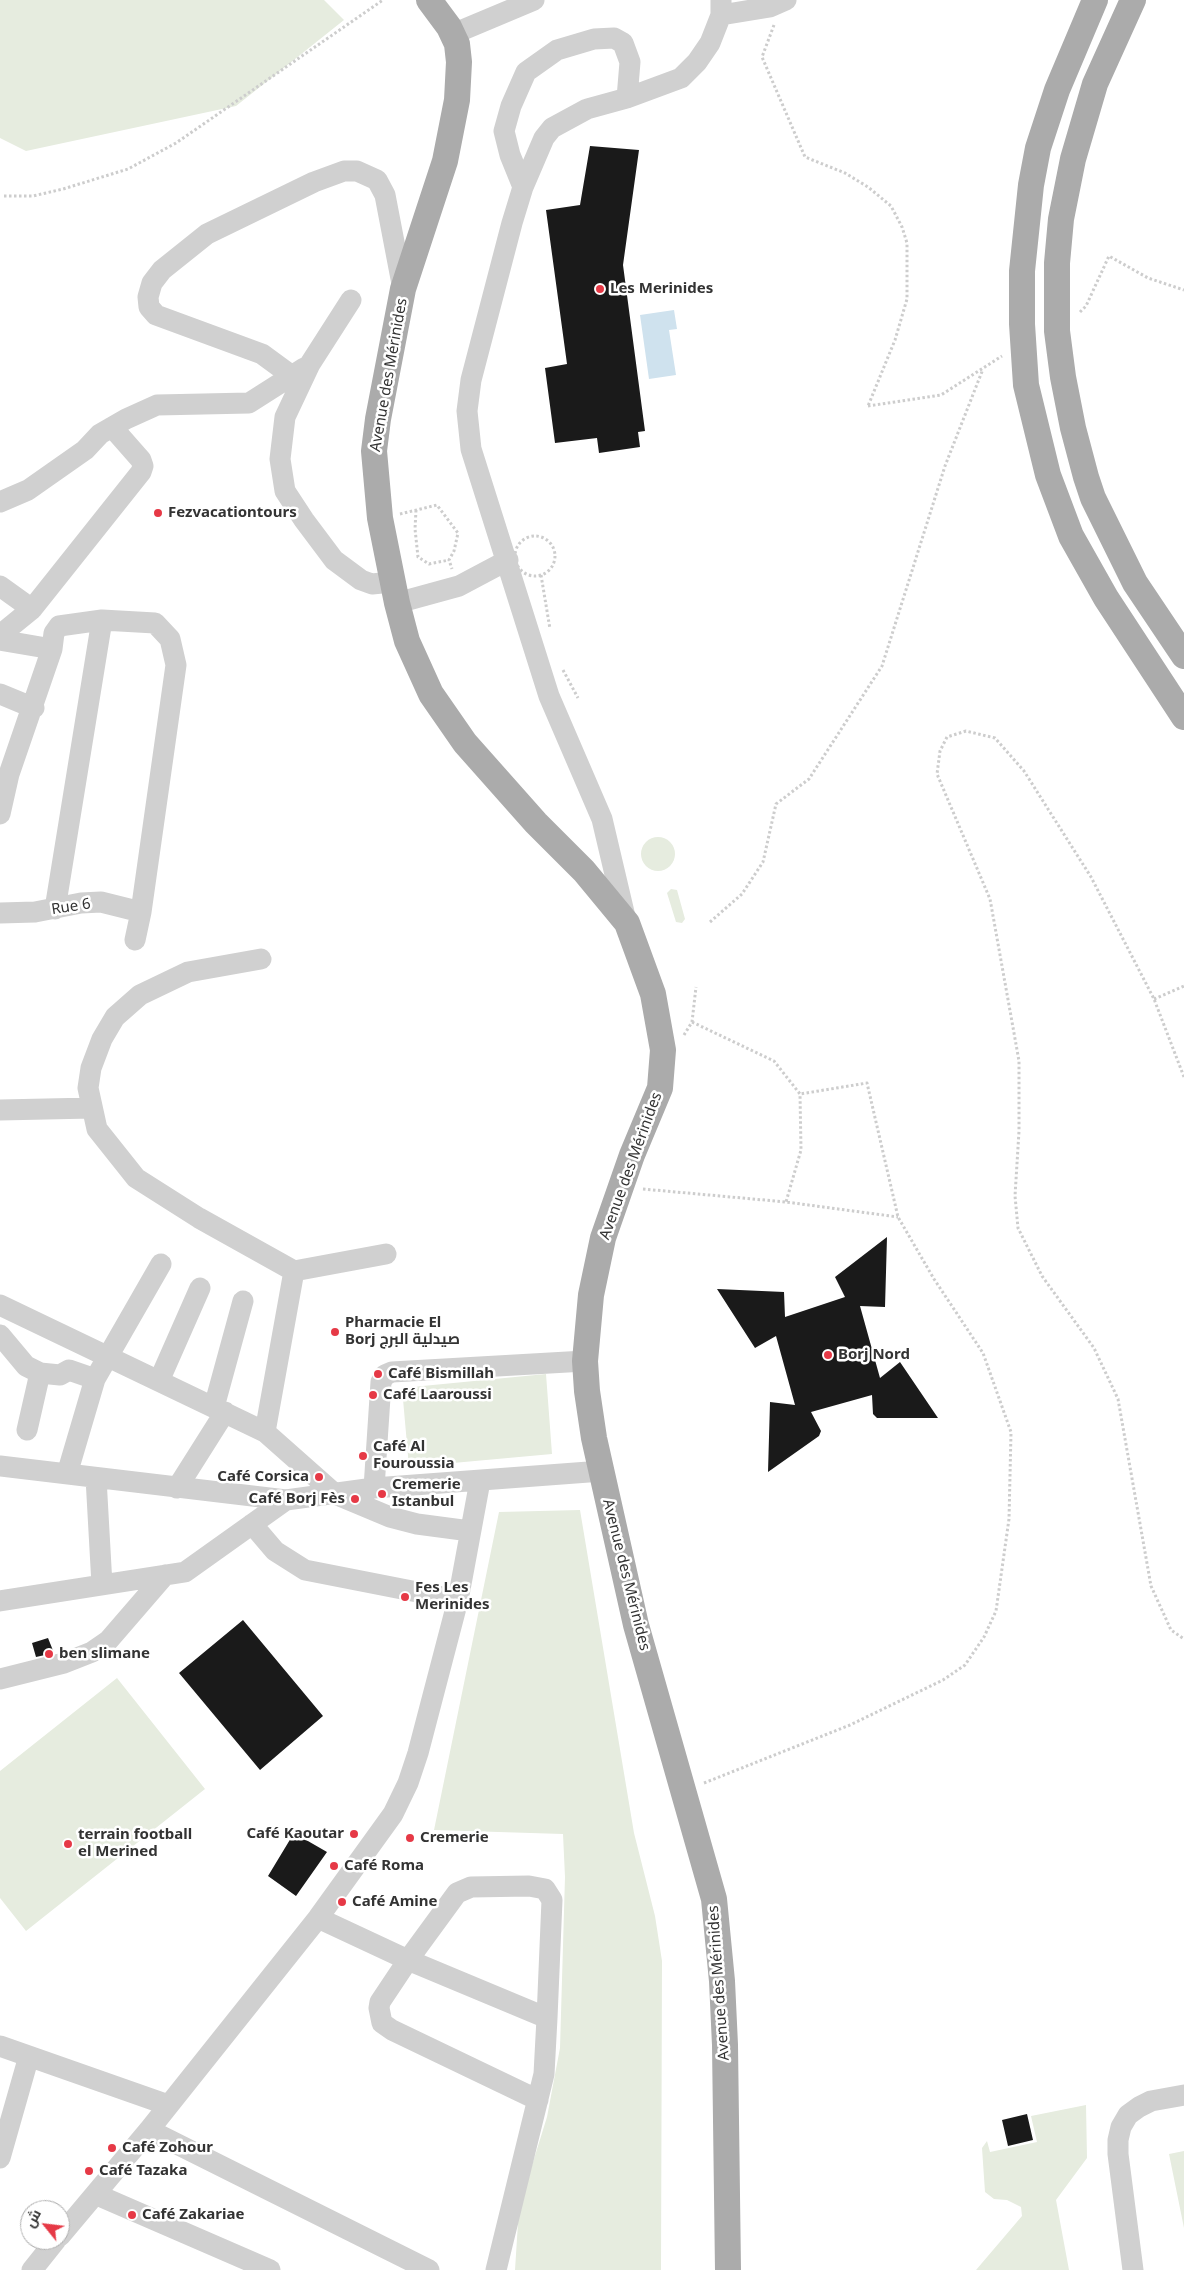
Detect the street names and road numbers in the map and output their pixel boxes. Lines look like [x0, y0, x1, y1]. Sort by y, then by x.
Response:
street label: Avenue des Mérinides [367, 297, 411, 453]
street label: Rue 6 [50, 895, 92, 919]
street label: Avenue des Mérinides [596, 1090, 666, 1242]
street label: Avenue des Mérinides [598, 1497, 654, 1653]
street label: Avenue des Mérinides [705, 1905, 733, 2061]

